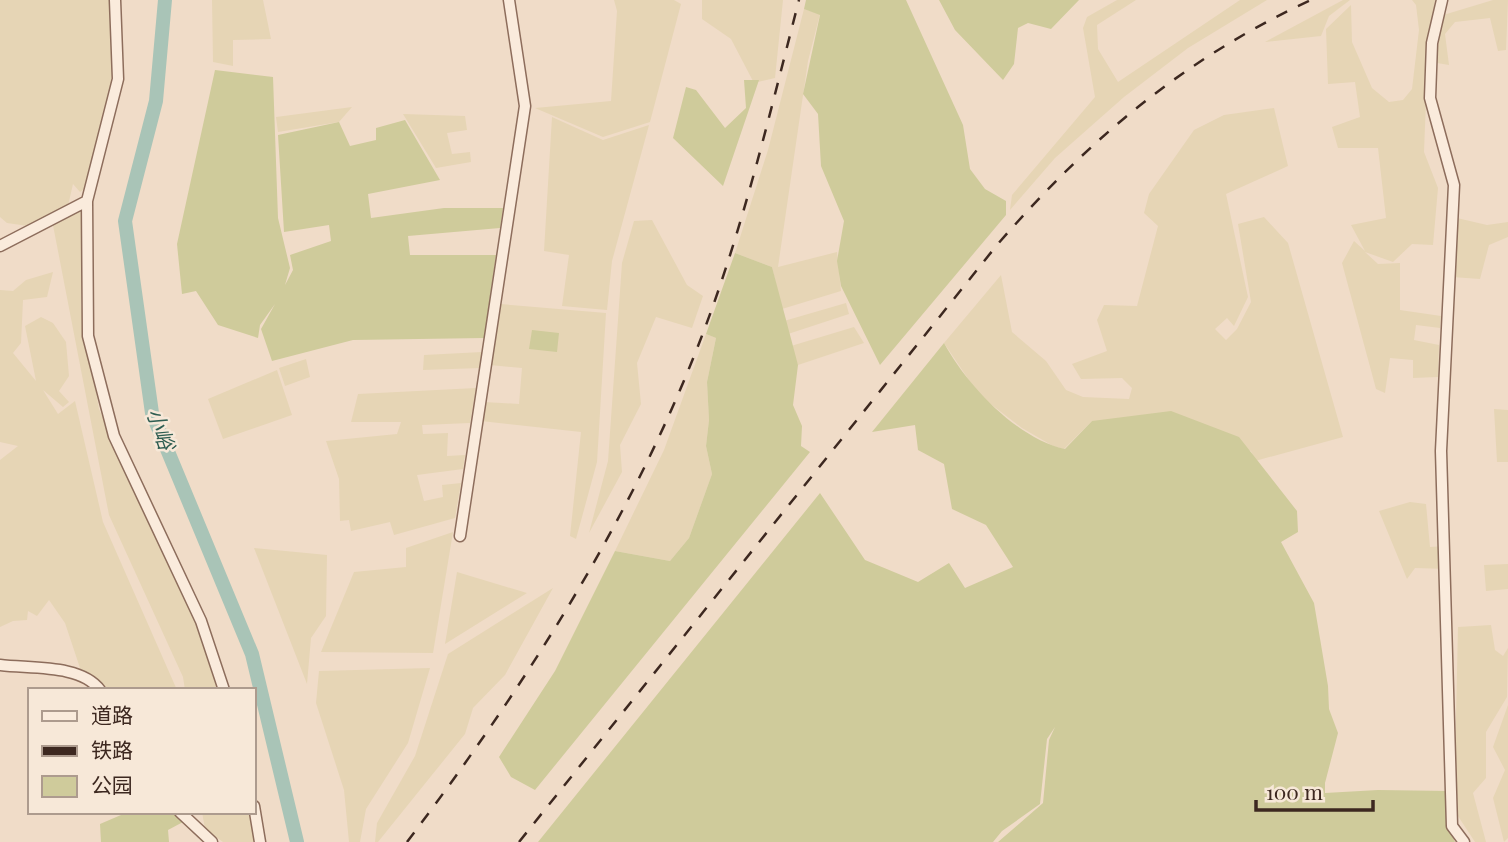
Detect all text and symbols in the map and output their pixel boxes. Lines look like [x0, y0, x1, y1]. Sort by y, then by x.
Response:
water label: 小峪 [142, 404, 183, 456]
legend [28, 688, 256, 814]
text: 道路 [91, 700, 133, 728]
text: 铁路 [91, 735, 133, 763]
scale bar [1256, 768, 1373, 812]
text: 公园 [91, 770, 133, 798]
text: 100 m [1266, 777, 1323, 805]

